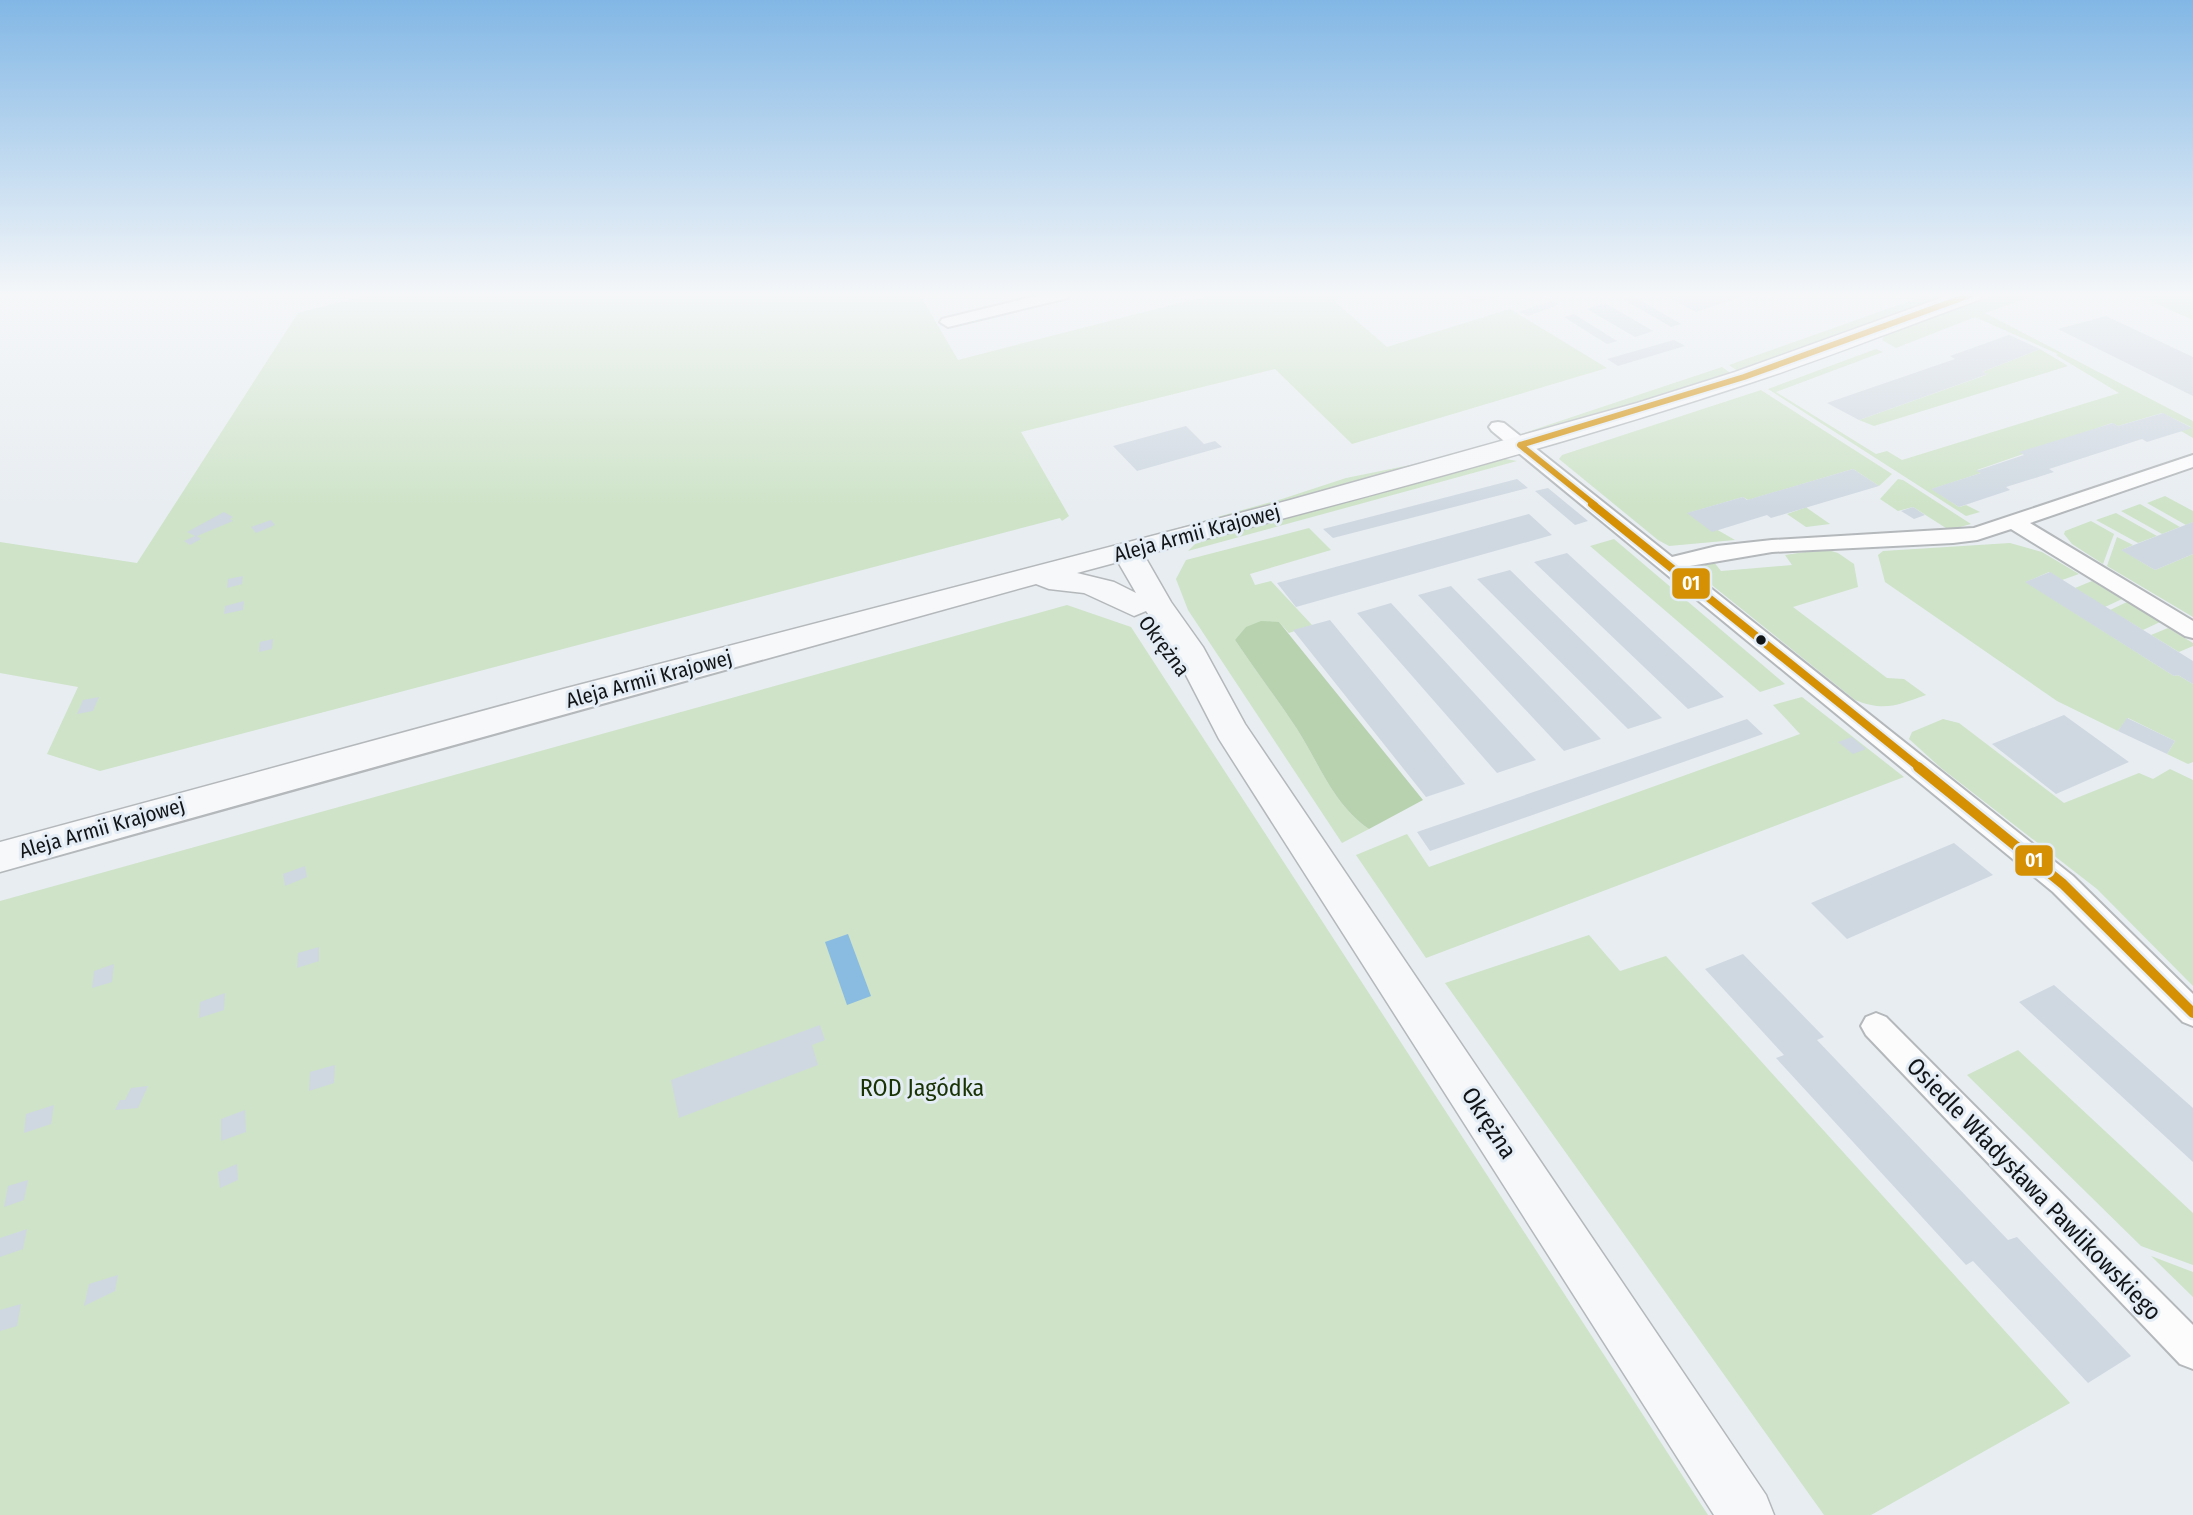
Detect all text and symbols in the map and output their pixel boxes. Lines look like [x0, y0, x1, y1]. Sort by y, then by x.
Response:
street label: Aleja Armii Krajowej [1111, 498, 1283, 568]
line badge: 01 [1671, 567, 1711, 600]
text: 01 [1682, 572, 1700, 595]
street label: Okrężna [1133, 610, 1195, 682]
unlabelled marker [1754, 633, 1768, 647]
street label: Aleja Armii Krajowej [563, 644, 735, 714]
street label: Aleja Armii Krajowej [16, 792, 188, 864]
line badge: 01 [2014, 844, 2054, 877]
text: 01 [2025, 849, 2043, 872]
street label: Osiedle Władysława Pawlikowskiego [1901, 1052, 2167, 1326]
park label: ROD Jagódka [860, 1074, 984, 1102]
street label: Okrężna [1456, 1082, 1522, 1164]

